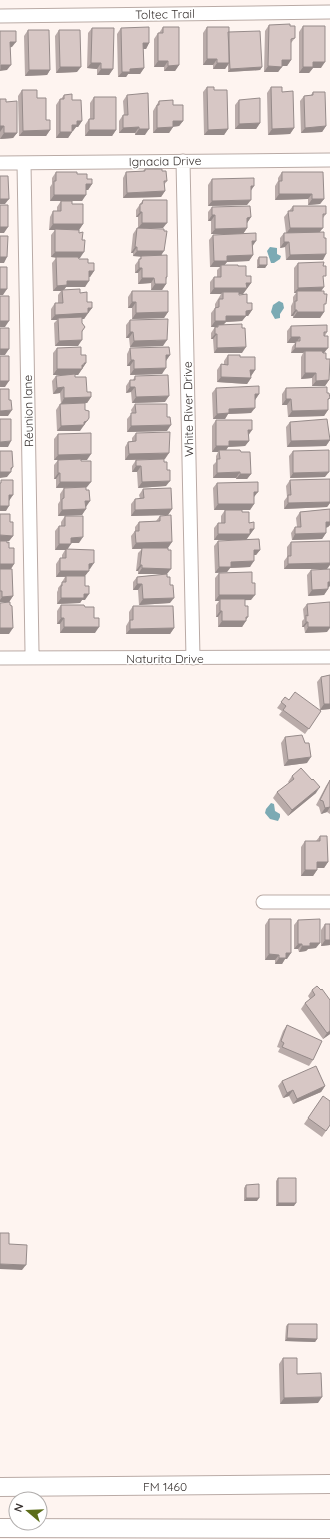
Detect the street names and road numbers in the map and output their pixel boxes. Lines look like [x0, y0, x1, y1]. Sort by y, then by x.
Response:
street label: Toltec Trail [135, 6, 195, 22]
street label: Ignacia Drive [128, 153, 202, 169]
street label: White River Drive [180, 361, 196, 457]
street label: Réunion lane [20, 375, 36, 447]
street label: Naturita Drive [126, 651, 204, 666]
street label: FM 1460 [143, 1479, 187, 1494]

